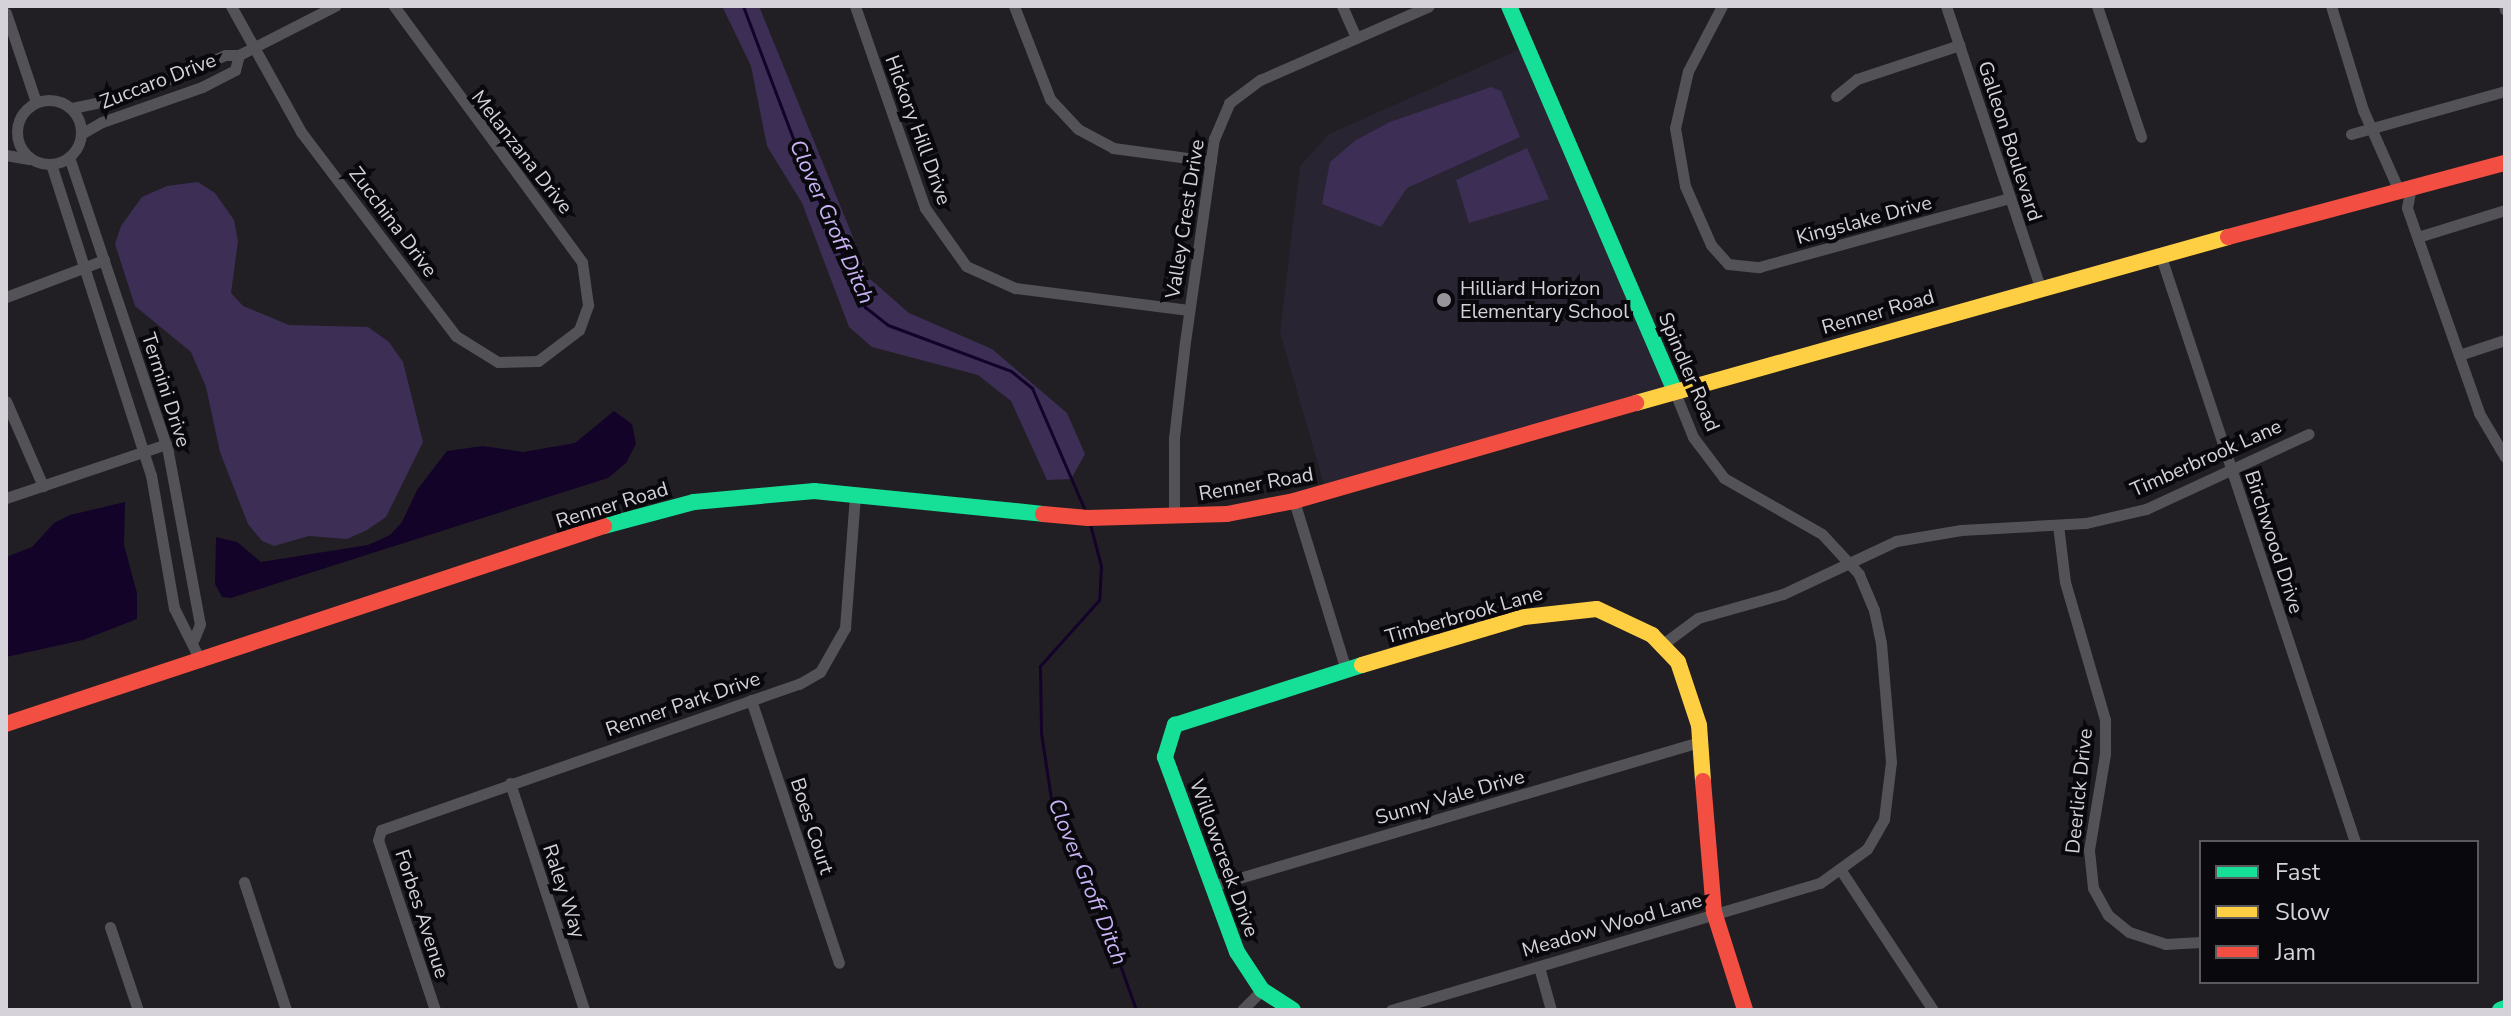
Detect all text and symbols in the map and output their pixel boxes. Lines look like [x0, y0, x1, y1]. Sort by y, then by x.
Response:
street label: Zuccaro Drive [97, 48, 219, 114]
street label: Hickory Hill Drive [880, 52, 956, 208]
street label: Galleon Boulevard [1973, 58, 2047, 224]
street label: Melanzana Drive [466, 86, 578, 218]
water label: Clover Groff Ditch [783, 136, 879, 308]
street label: Valley Crest Drive [1161, 138, 1209, 300]
street label: Zucchina Drive [344, 162, 442, 282]
street label: Kingslake Drive [1794, 190, 1934, 250]
place label: Hilliard Horizon Elementary School [1460, 276, 1629, 323]
street label: Renner Road [1819, 284, 1937, 340]
marker: Hilliard Horizon Elementary School [1435, 291, 1453, 309]
street label: Spindler Road [1653, 309, 1725, 435]
street label: Termini Drive [136, 330, 196, 450]
street label: Timberbrook Lane [2127, 414, 2285, 502]
street label: Renner Road [1197, 462, 1315, 506]
street label: Birchwood Drive [2240, 468, 2308, 616]
street label: Renner Road [553, 477, 671, 533]
street label: Timberbrook Lane [1382, 581, 1546, 649]
street label: Renner Park Drive [603, 666, 763, 742]
street label: Deerlick Drive [2060, 727, 2098, 855]
street label: Sunny Vale Drive [1373, 764, 1527, 830]
street label: Boes Court [785, 775, 839, 877]
street label: Willowcreek Drive [1184, 776, 1264, 940]
water label: Clover Groff Ditch [1042, 795, 1132, 969]
legend [2199, 840, 2479, 984]
street label: Raley Way [538, 841, 590, 941]
street label: Forbes Avenue [390, 847, 454, 981]
text: Fast [2275, 856, 2320, 888]
street label: Meadow Wood Lane [1519, 888, 1705, 962]
text: Slow [2275, 896, 2330, 928]
text: Jam [2275, 936, 2316, 968]

